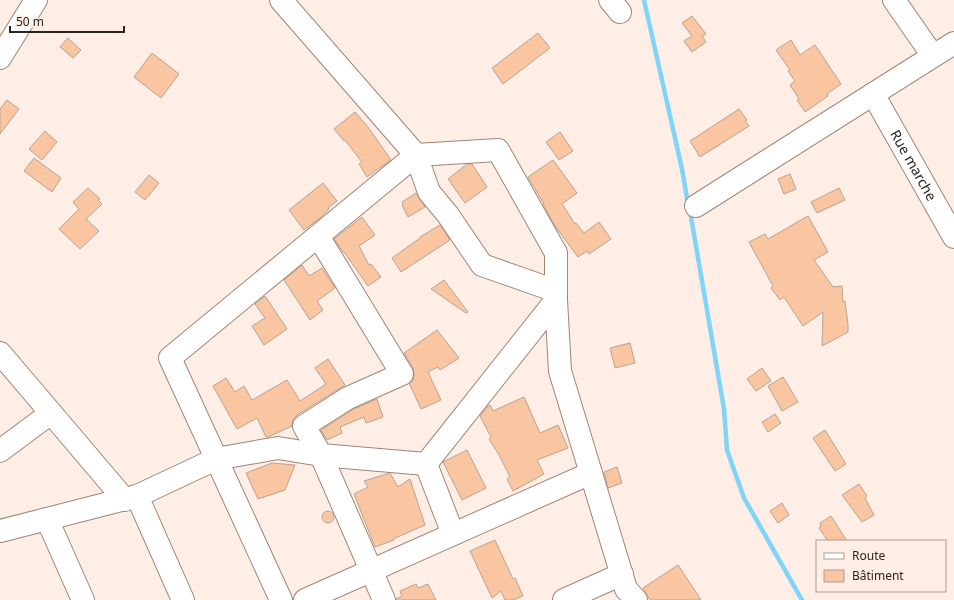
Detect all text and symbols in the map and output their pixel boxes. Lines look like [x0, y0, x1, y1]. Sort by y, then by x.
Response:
scale bar [10, 8, 124, 34]
text: 50 m [16, 13, 44, 30]
street label: Rue marche [886, 126, 942, 204]
legend [816, 540, 946, 592]
text: Route [852, 547, 885, 564]
text: Bâtiment [852, 567, 904, 584]

